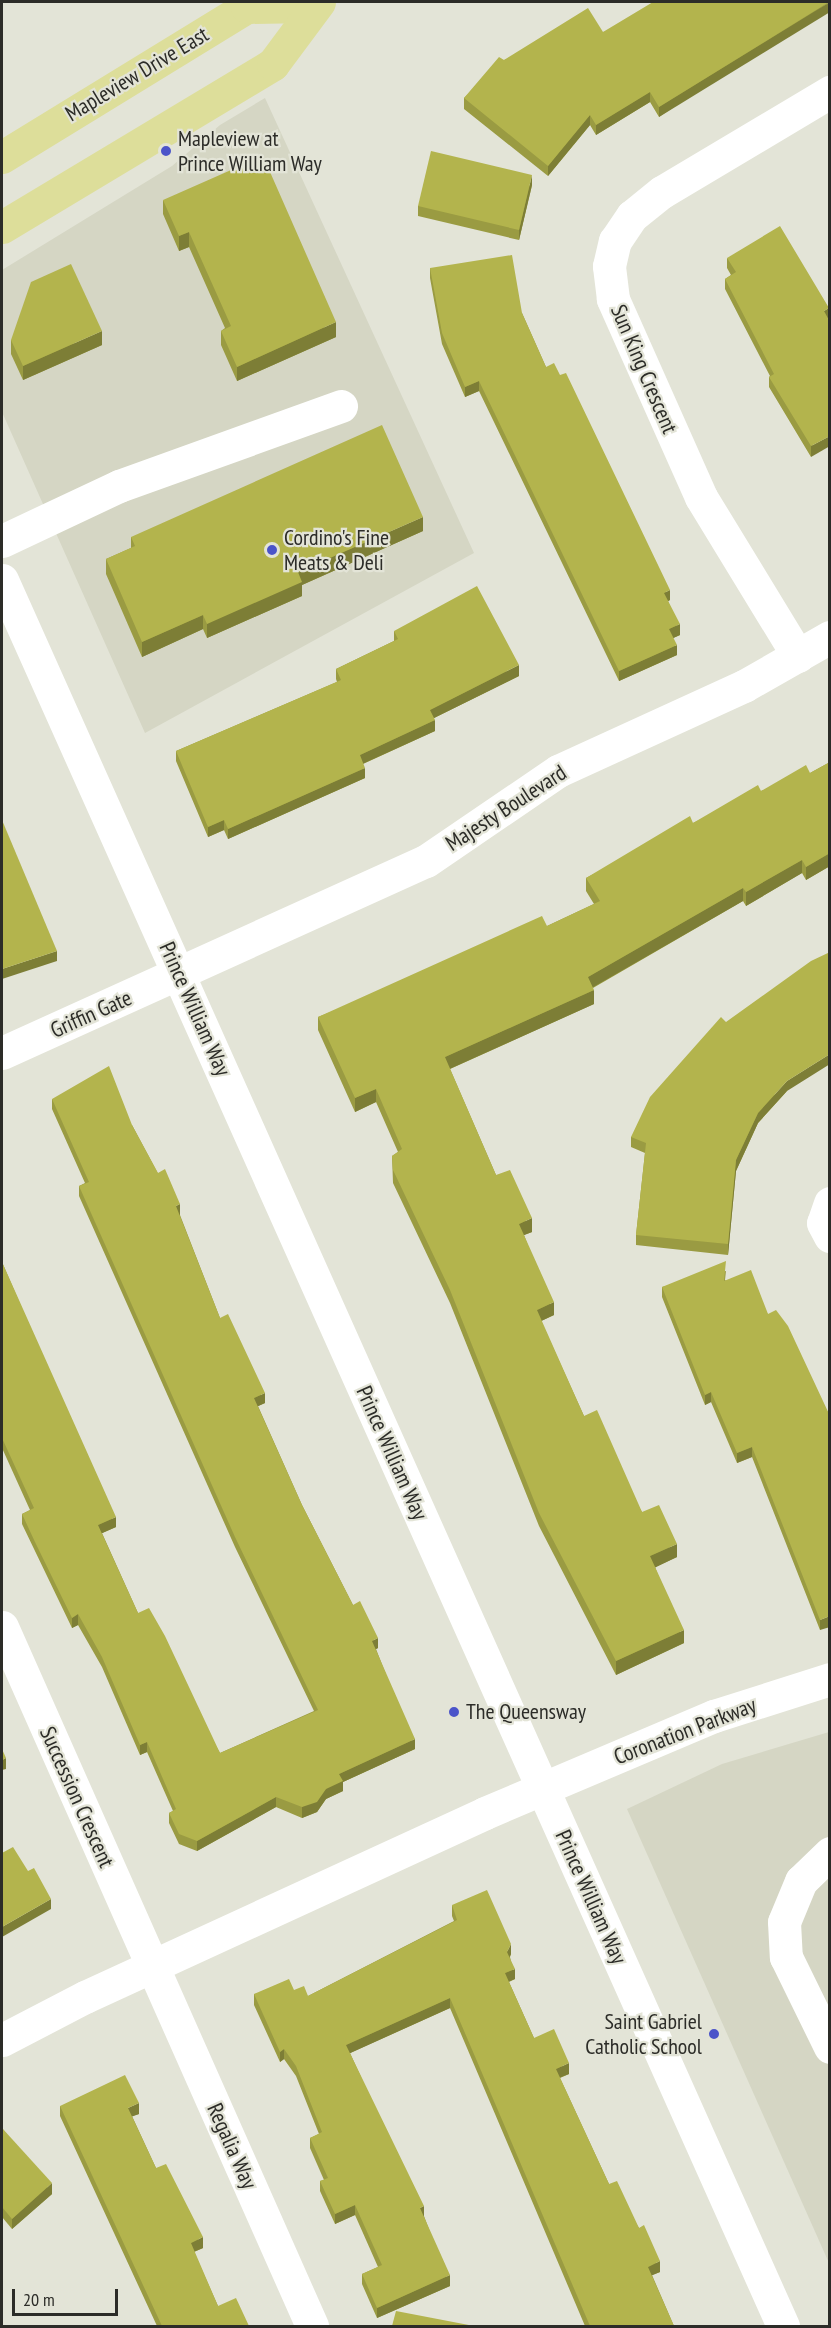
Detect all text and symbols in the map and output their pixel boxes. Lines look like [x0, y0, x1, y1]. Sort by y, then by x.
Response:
street label: Mapleview Drive East [61, 21, 213, 127]
place label: Mapleview at Prince William Way [178, 125, 322, 176]
marker: Mapleview at Prince William Way [159, 144, 173, 158]
street label: Sun King Crescent [605, 301, 683, 437]
place label: Cordino's Fine Meats & Deli [284, 524, 389, 576]
marker: Cordino's Fine Meats & Deli [265, 543, 279, 557]
street label: Majesty Boulevard [440, 759, 572, 857]
street label: Prince William Way [154, 938, 236, 1080]
street label: Griffin Gate [46, 984, 136, 1044]
street label: Prince William Way [351, 1382, 433, 1524]
street label: Coronation Parkway [610, 1692, 760, 1770]
place label: The Queensway [466, 1699, 586, 1725]
marker: The Queensway [447, 1705, 461, 1719]
street label: Succession Crescent [34, 1723, 120, 1871]
street label: Prince William Way [550, 1826, 632, 1968]
place label: Saint Gabriel Catholic School [585, 2008, 702, 2060]
marker: Saint Gabriel Catholic School [707, 2027, 721, 2041]
street label: Regalia Way [201, 2099, 263, 2193]
scale bar [15, 2277, 122, 2315]
text: 20 m [23, 2288, 55, 2311]

